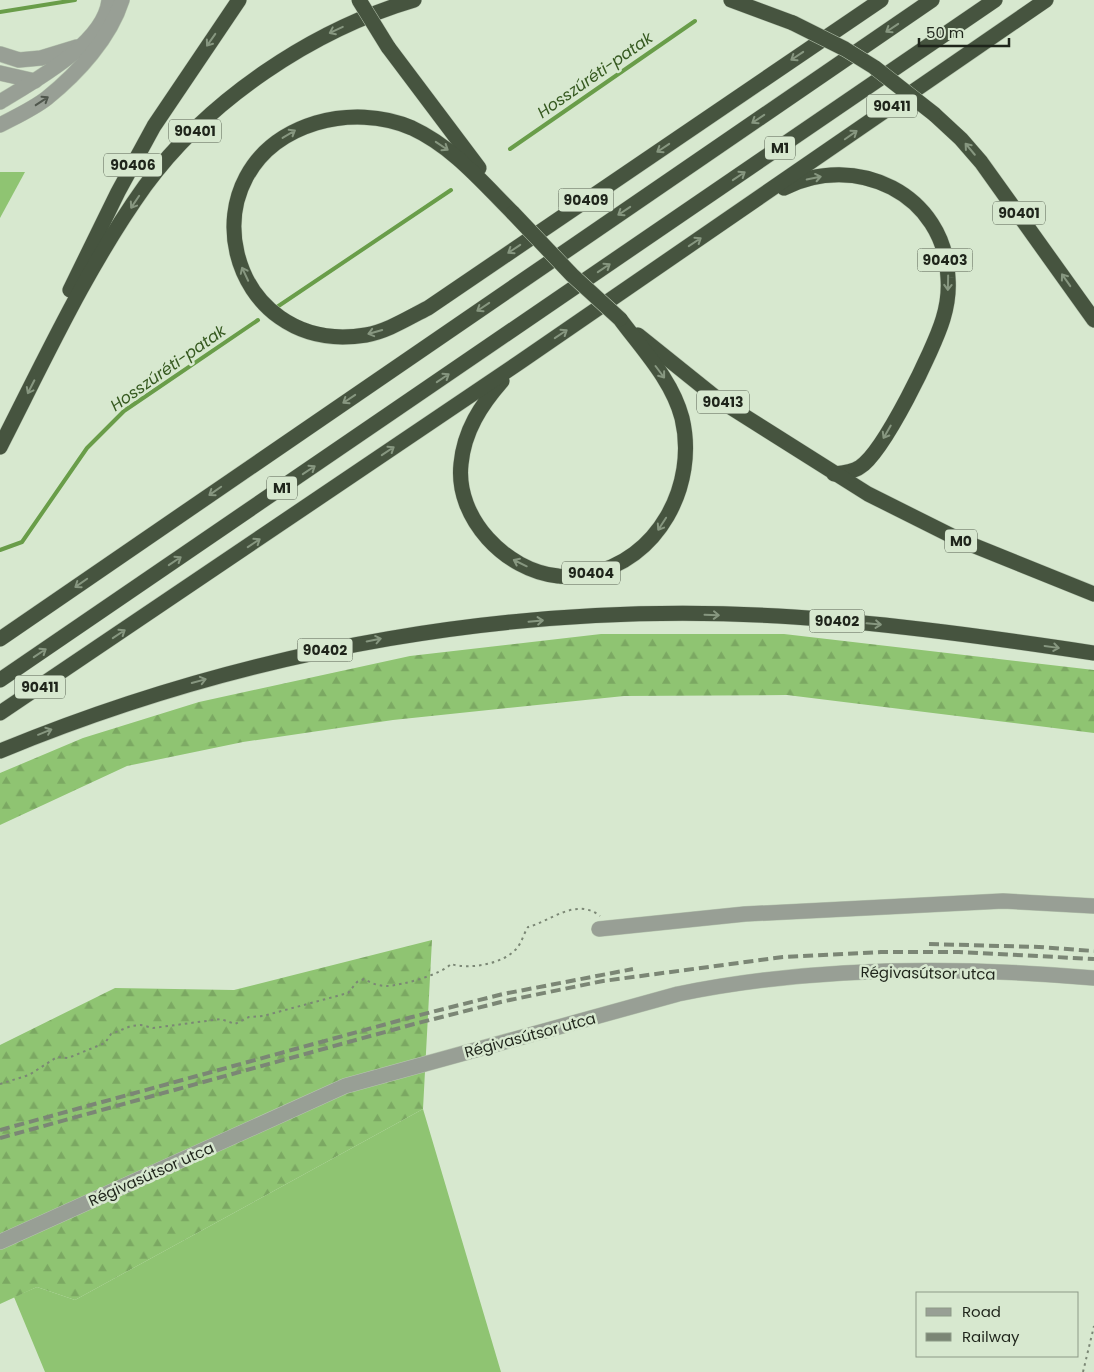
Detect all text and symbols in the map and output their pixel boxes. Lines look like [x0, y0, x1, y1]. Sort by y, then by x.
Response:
scale bar [919, 15, 1009, 47]
one-way arrow [885, 22, 899, 33]
text: 50 m [926, 22, 964, 43]
one-way arrow [329, 26, 344, 36]
water label: Hosszúréti-patak [532, 26, 658, 124]
one-way arrow [206, 33, 216, 47]
one-way arrow [790, 51, 804, 62]
road number: 90411 [867, 94, 917, 118]
one-way arrow [35, 95, 49, 106]
one-way arrow [751, 114, 765, 124]
road number: 90401 [169, 120, 221, 142]
one-way arrow [282, 129, 296, 139]
one-way arrow [843, 130, 857, 140]
road number: M1 [765, 136, 795, 160]
one-way arrow [435, 141, 449, 151]
one-way arrow [656, 143, 670, 153]
one-way arrow [965, 143, 976, 156]
road number: 90406 [104, 154, 162, 176]
one-way arrow [731, 171, 745, 181]
one-way arrow [806, 173, 822, 182]
road number: 90409 [558, 188, 614, 212]
one-way arrow [130, 195, 140, 209]
road number: 90401 [993, 202, 1045, 224]
one-way arrow [617, 206, 631, 216]
one-way arrow [687, 237, 701, 247]
one-way arrow [507, 244, 521, 254]
road number: 90403 [918, 248, 972, 272]
one-way arrow [597, 263, 611, 273]
one-way arrow [239, 267, 249, 282]
one-way arrow [1061, 273, 1071, 287]
one-way arrow [943, 274, 953, 291]
one-way arrow [476, 302, 490, 312]
water label: Hosszúréti-patak [105, 319, 231, 417]
one-way arrow [367, 328, 383, 337]
one-way arrow [553, 329, 567, 339]
one-way arrow [654, 365, 665, 378]
one-way arrow [436, 373, 450, 383]
one-way arrow [26, 379, 35, 394]
road number: 90413 [697, 391, 749, 414]
one-way arrow [342, 394, 356, 404]
one-way arrow [881, 424, 891, 438]
one-way arrow [381, 446, 395, 456]
one-way arrow [302, 465, 316, 475]
road number: M1 [267, 476, 297, 499]
one-way arrow [208, 486, 222, 496]
one-way arrow [657, 517, 667, 531]
road number: M0 [945, 530, 977, 552]
one-way arrow [247, 538, 261, 548]
one-way arrow [167, 556, 181, 566]
one-way arrow [513, 558, 528, 568]
road number: 90404 [562, 562, 620, 584]
one-way arrow [75, 578, 89, 588]
one-way arrow [704, 610, 720, 619]
road number: 90402 [810, 610, 864, 632]
one-way arrow [527, 616, 543, 626]
one-way arrow [866, 619, 882, 629]
one-way arrow [112, 629, 126, 639]
one-way arrow [366, 635, 382, 645]
road number: 90402 [298, 638, 352, 662]
one-way arrow [1044, 642, 1060, 652]
one-way arrow [33, 648, 47, 658]
road number: 90411 [15, 676, 65, 699]
one-way arrow [191, 676, 207, 685]
one-way arrow [37, 727, 52, 736]
street label: Régivasútsor utca [860, 961, 996, 985]
street label: Régivasútsor utca [462, 1007, 598, 1063]
street label: Régivasútsor utca [85, 1137, 217, 1211]
legend [916, 1292, 1079, 1357]
text: Road [962, 1301, 1001, 1322]
text: Railway [962, 1326, 1020, 1347]

